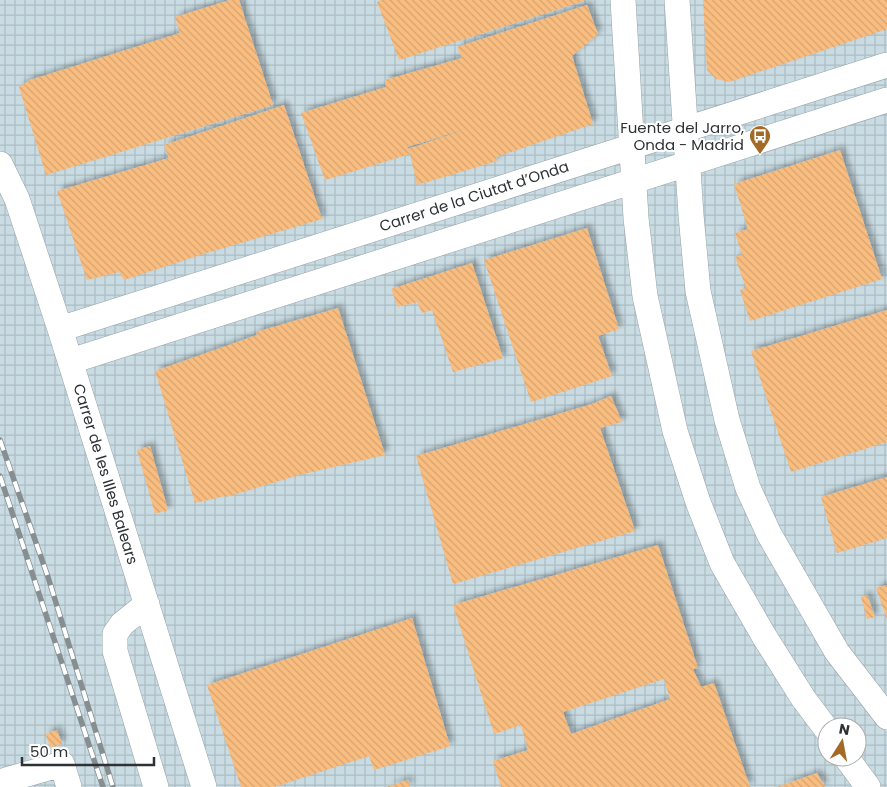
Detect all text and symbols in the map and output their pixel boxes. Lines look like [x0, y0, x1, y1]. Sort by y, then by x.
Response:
place label: Fuente del Jarro, Onda - Madrid [620, 117, 744, 155]
bus stop icon: Fuente del Jarro, Onda - Madrid [748, 124, 772, 155]
street label: Carrer de la Ciutat d’Onda [377, 155, 571, 237]
street label: Carrer de les Illes Balears [68, 381, 144, 567]
north arrow [817, 717, 867, 767]
text: N [837, 718, 852, 740]
scale bar [22, 734, 155, 766]
text: 50 m [30, 741, 68, 762]

